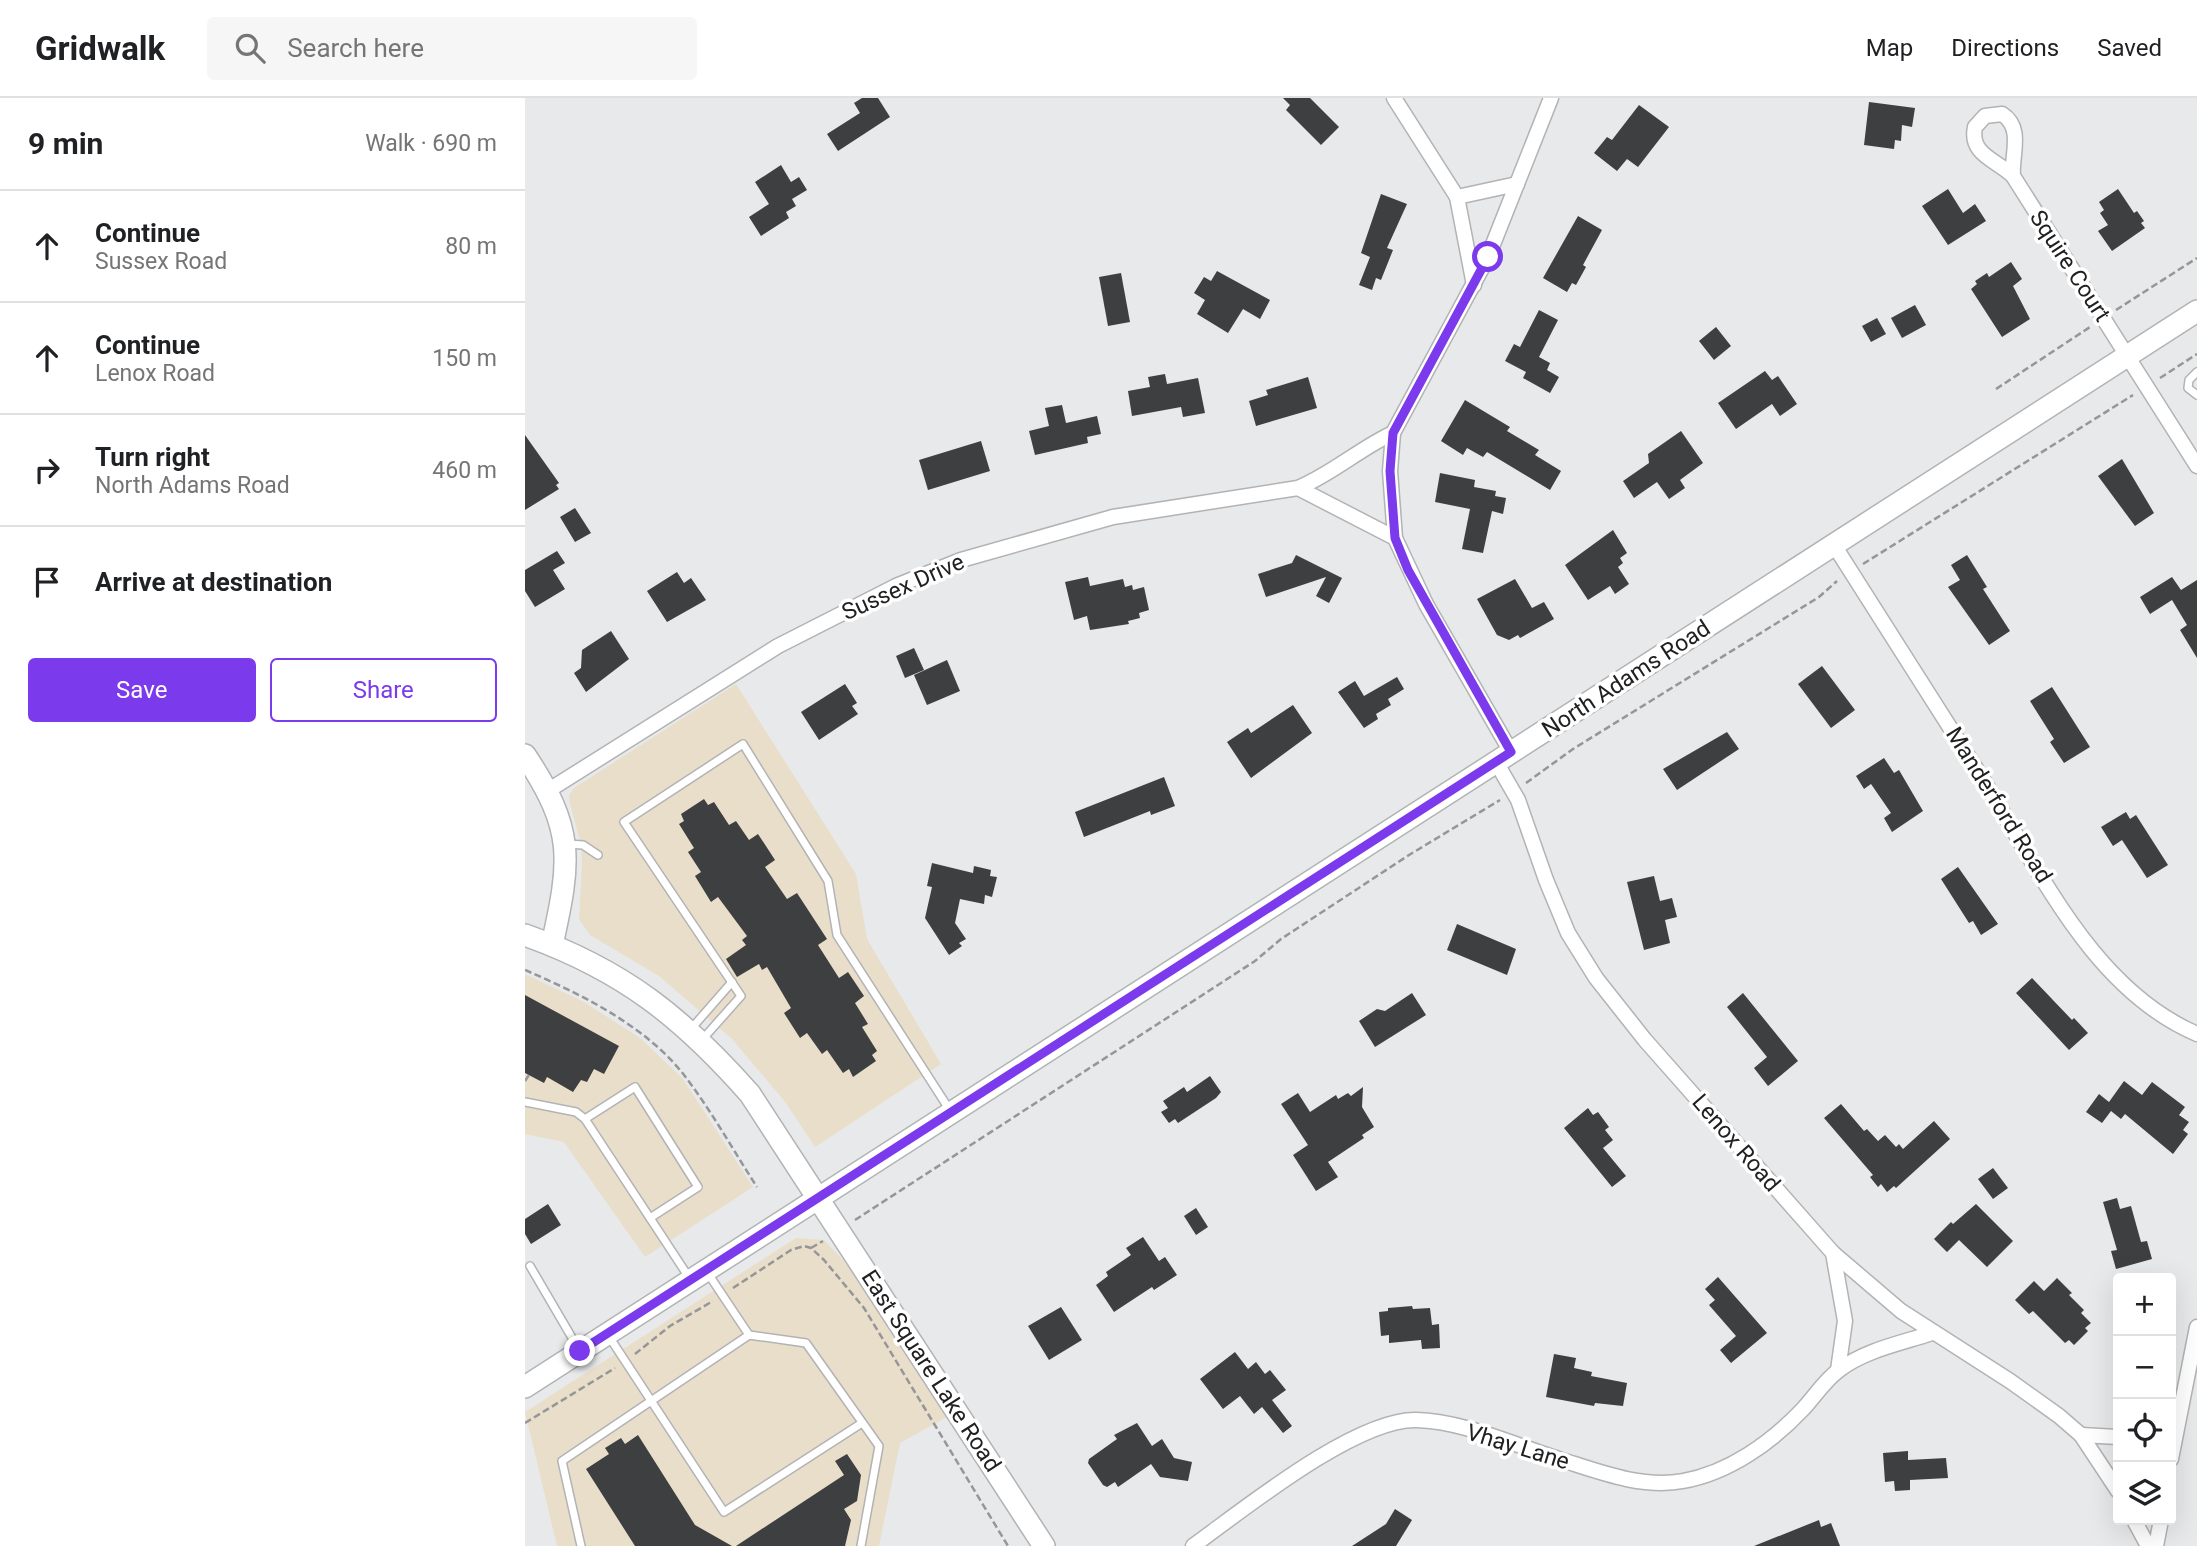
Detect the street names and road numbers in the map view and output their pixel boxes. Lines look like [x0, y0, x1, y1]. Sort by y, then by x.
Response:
street label: Squire Court [2024, 205, 2116, 327]
street label: Sussex Drive [838, 548, 968, 626]
street label: North Adams Road [1537, 615, 1715, 743]
street label: Manderford Road [1940, 722, 2058, 888]
street label: Lenox Road [1686, 1089, 1786, 1197]
street label: East Square Lake Road [856, 1265, 1006, 1477]
street label: Vhay Lane [1463, 1419, 1573, 1475]

